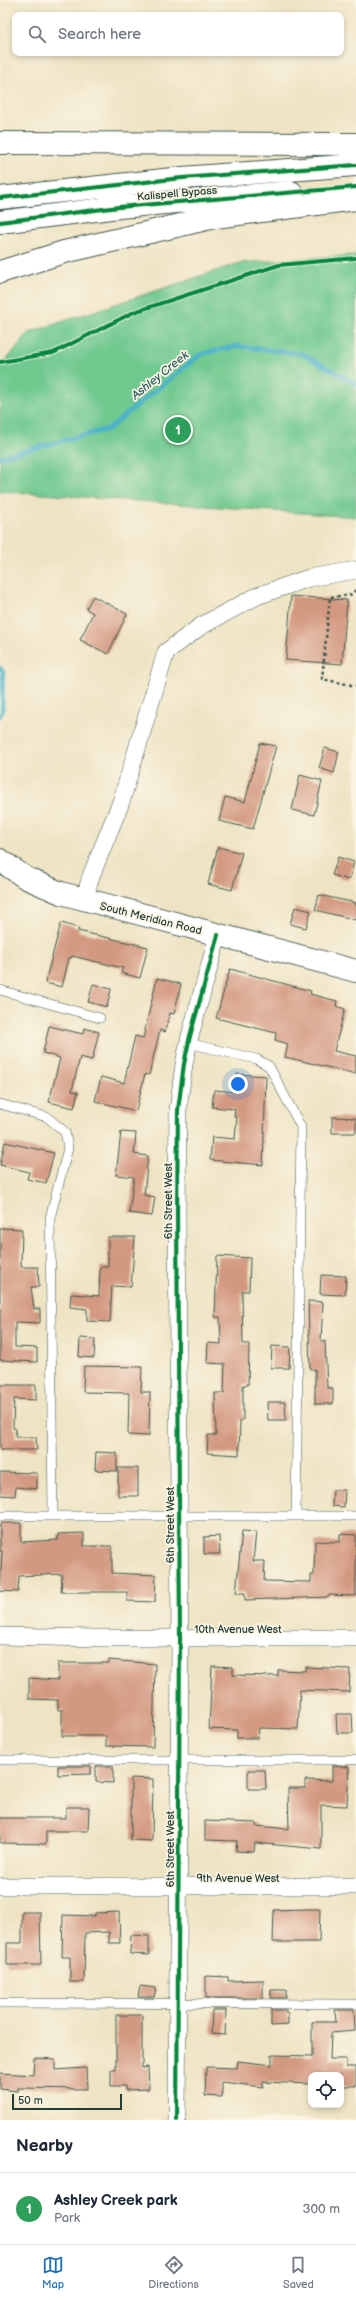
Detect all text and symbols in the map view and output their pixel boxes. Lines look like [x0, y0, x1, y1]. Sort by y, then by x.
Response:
search box [12, 12, 344, 56]
icon: search [26, 23, 48, 45]
text: Search here [58, 25, 141, 44]
street label: Kalispell Bypass [136, 183, 218, 203]
water label: Ashley Creek [128, 347, 193, 404]
pin: 1 [165, 415, 191, 445]
street label: South Meridian Road [98, 900, 203, 937]
your location [228, 1074, 248, 1094]
street label: 6th Street West [162, 1162, 175, 1239]
street label: 6th Street West [164, 1486, 177, 1563]
street label: 10th Avenue West [194, 1623, 282, 1636]
street label: 6th Street West [164, 1810, 177, 1887]
street label: 9th Avenue West [197, 1872, 280, 1885]
map controls [308, 2072, 344, 2108]
button: locate [308, 2072, 344, 2108]
scale bar [12, 2092, 122, 2111]
text: 50 m [18, 2094, 43, 2107]
text: Nearby [16, 2136, 73, 2156]
text: Ashley Creek park [54, 2191, 178, 2210]
text: 1 [26, 2201, 32, 2217]
text: 300 m [302, 2201, 340, 2217]
text: Park [54, 2210, 80, 2226]
tab: Map [42, 2254, 64, 2291]
tab: Directions [148, 2254, 199, 2291]
tab: Saved [283, 2254, 314, 2291]

